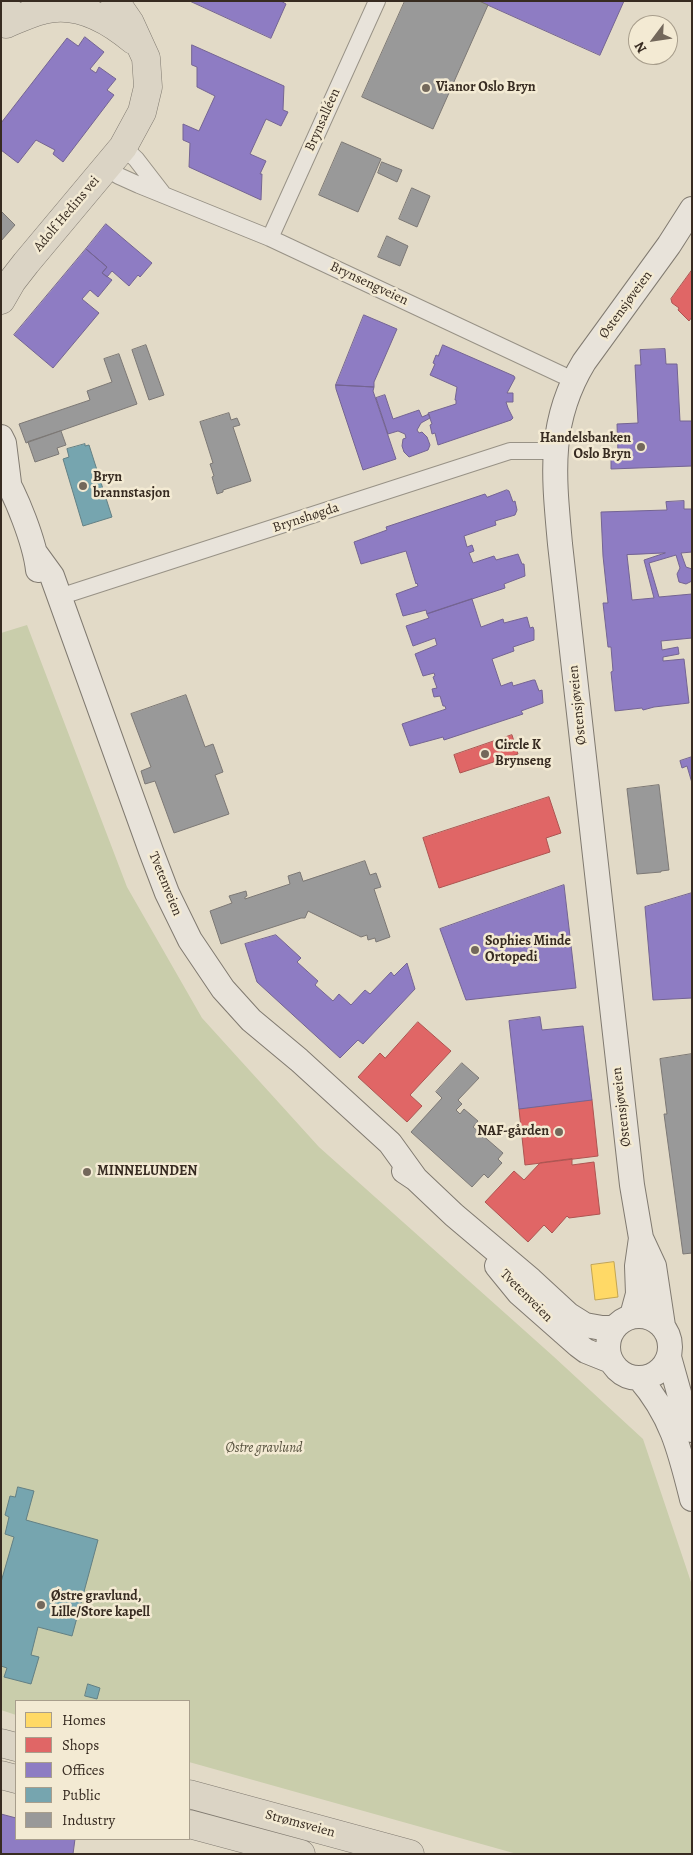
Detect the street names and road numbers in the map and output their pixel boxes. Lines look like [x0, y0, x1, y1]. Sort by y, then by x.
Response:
street label: Brynsalléen [302, 86, 344, 154]
street label: Adolf Hedins vei [30, 173, 104, 255]
street label: Brynsengveien [327, 259, 411, 309]
street label: Østensjøveien [596, 268, 656, 342]
street label: Brynshøgda [271, 499, 341, 537]
street label: Østensjøveien [565, 664, 591, 746]
street label: Tvetenveien [145, 849, 185, 919]
street label: Østensjøveien [609, 1066, 635, 1148]
street label: Tvetenveien [496, 1266, 556, 1326]
street label: Strømsveien [263, 1807, 337, 1841]

